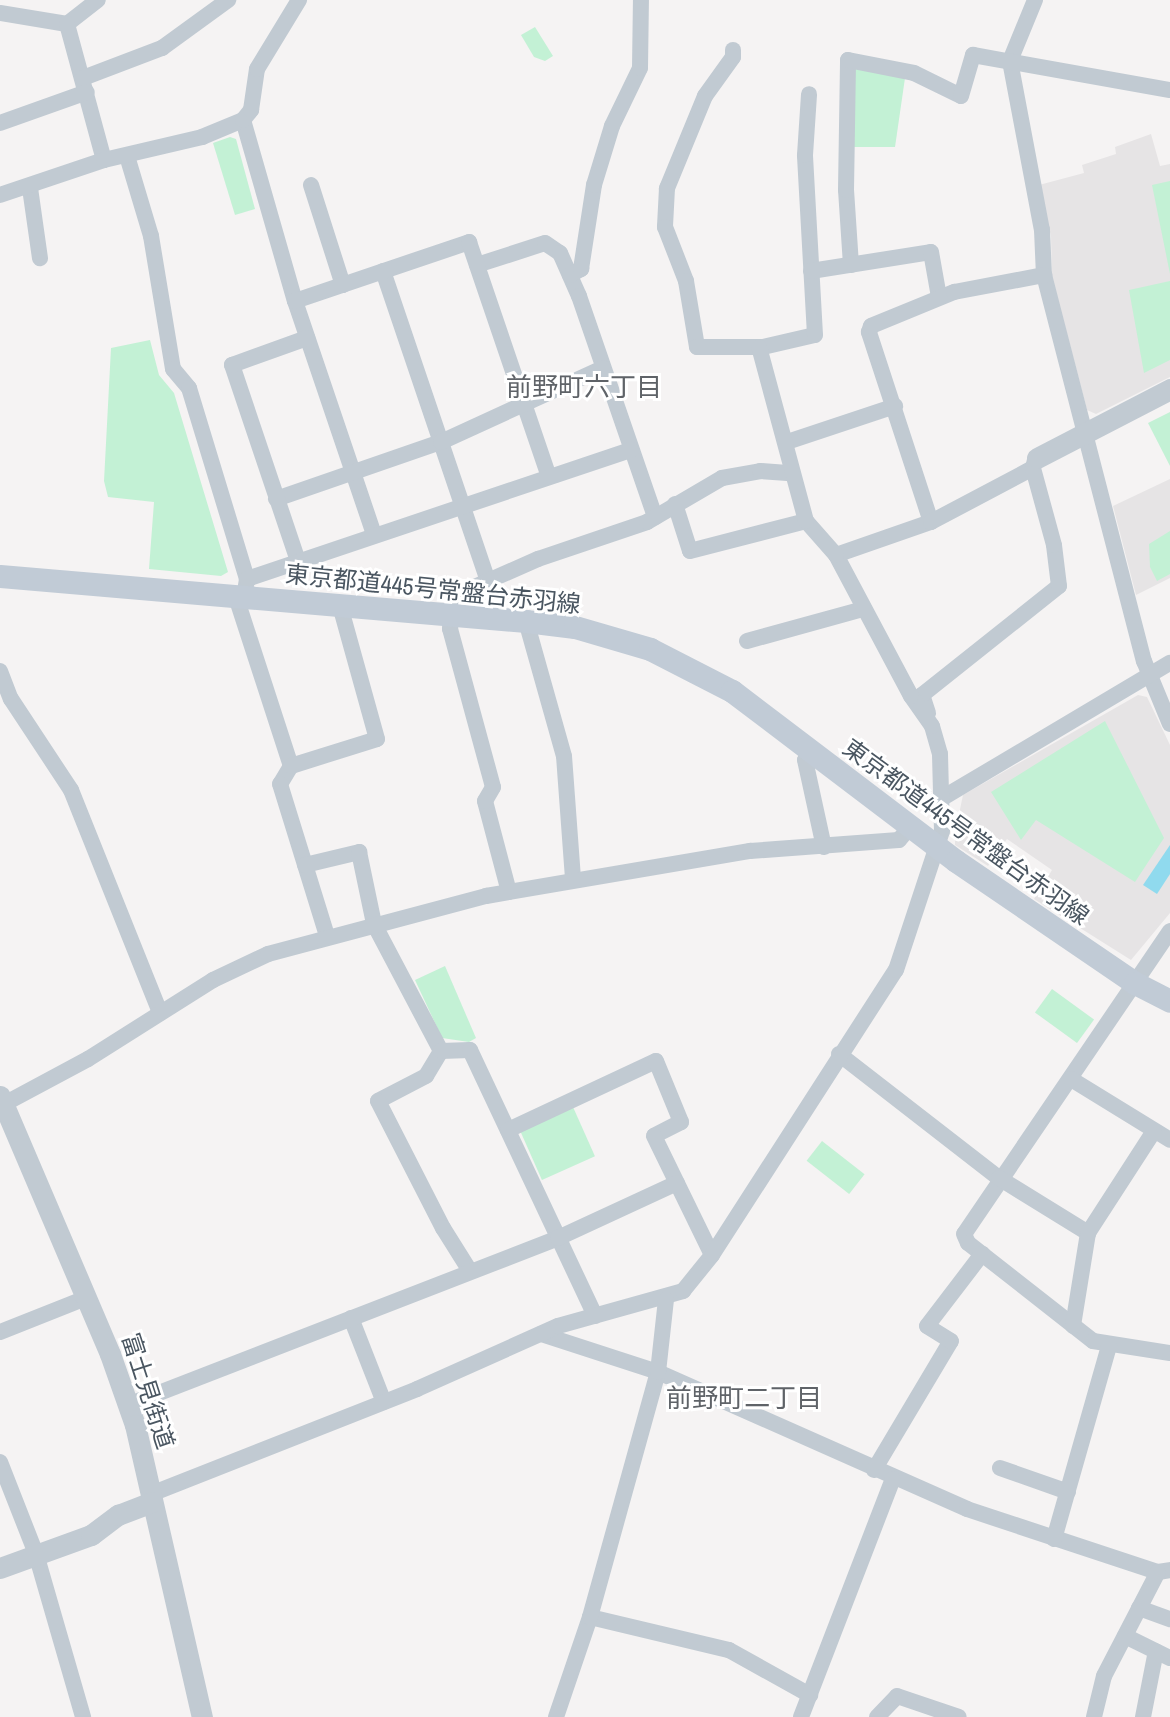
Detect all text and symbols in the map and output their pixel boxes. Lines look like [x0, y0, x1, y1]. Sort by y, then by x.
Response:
district label: 前野町六丁目 [506, 371, 662, 403]
street label: 東京都道445号常盤台赤羽線 [284, 559, 582, 619]
street label: 東京都道445号常盤台赤羽線 [837, 733, 1095, 931]
street label: 富士見街道 [116, 1329, 180, 1453]
district label: 前野町二丁目 [666, 1382, 822, 1414]

